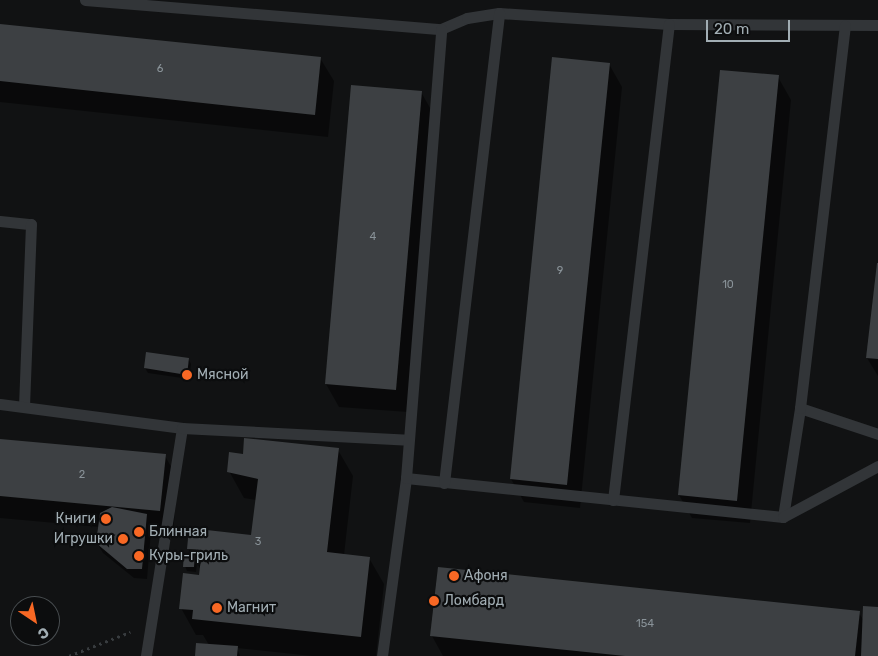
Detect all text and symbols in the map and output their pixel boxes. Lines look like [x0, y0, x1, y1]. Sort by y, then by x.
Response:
scale bar [708, 10, 792, 42]
text: 20 m [714, 20, 749, 38]
house number: 6 [157, 62, 163, 76]
house number: 4 [370, 230, 376, 244]
house number: 9 [557, 264, 563, 278]
house number: 10 [722, 278, 734, 292]
place label: Мясной [197, 367, 249, 383]
marker: Мясной [181, 369, 193, 381]
house number: 2 [79, 468, 85, 482]
place label: Книги [55, 511, 96, 527]
marker: Книги [100, 513, 112, 525]
place label: Блинная [149, 524, 207, 540]
marker: Блинная [133, 526, 145, 538]
place label: Игрушки [54, 531, 113, 547]
marker: Игрушки [117, 533, 129, 545]
house number: 3 [255, 535, 261, 549]
place label: Куры-гриль [149, 548, 228, 564]
marker: Куры-гриль [133, 550, 145, 562]
place label: Афоня [464, 568, 508, 584]
marker: Афоня [448, 570, 460, 582]
place label: Ломбард [444, 593, 504, 609]
marker: Ломбард [428, 595, 440, 607]
north arrow [10, 596, 60, 646]
place label: Магнит [227, 600, 276, 616]
marker: Магнит [211, 602, 223, 614]
house number: 154 [636, 617, 654, 631]
text: С [34, 623, 52, 643]

